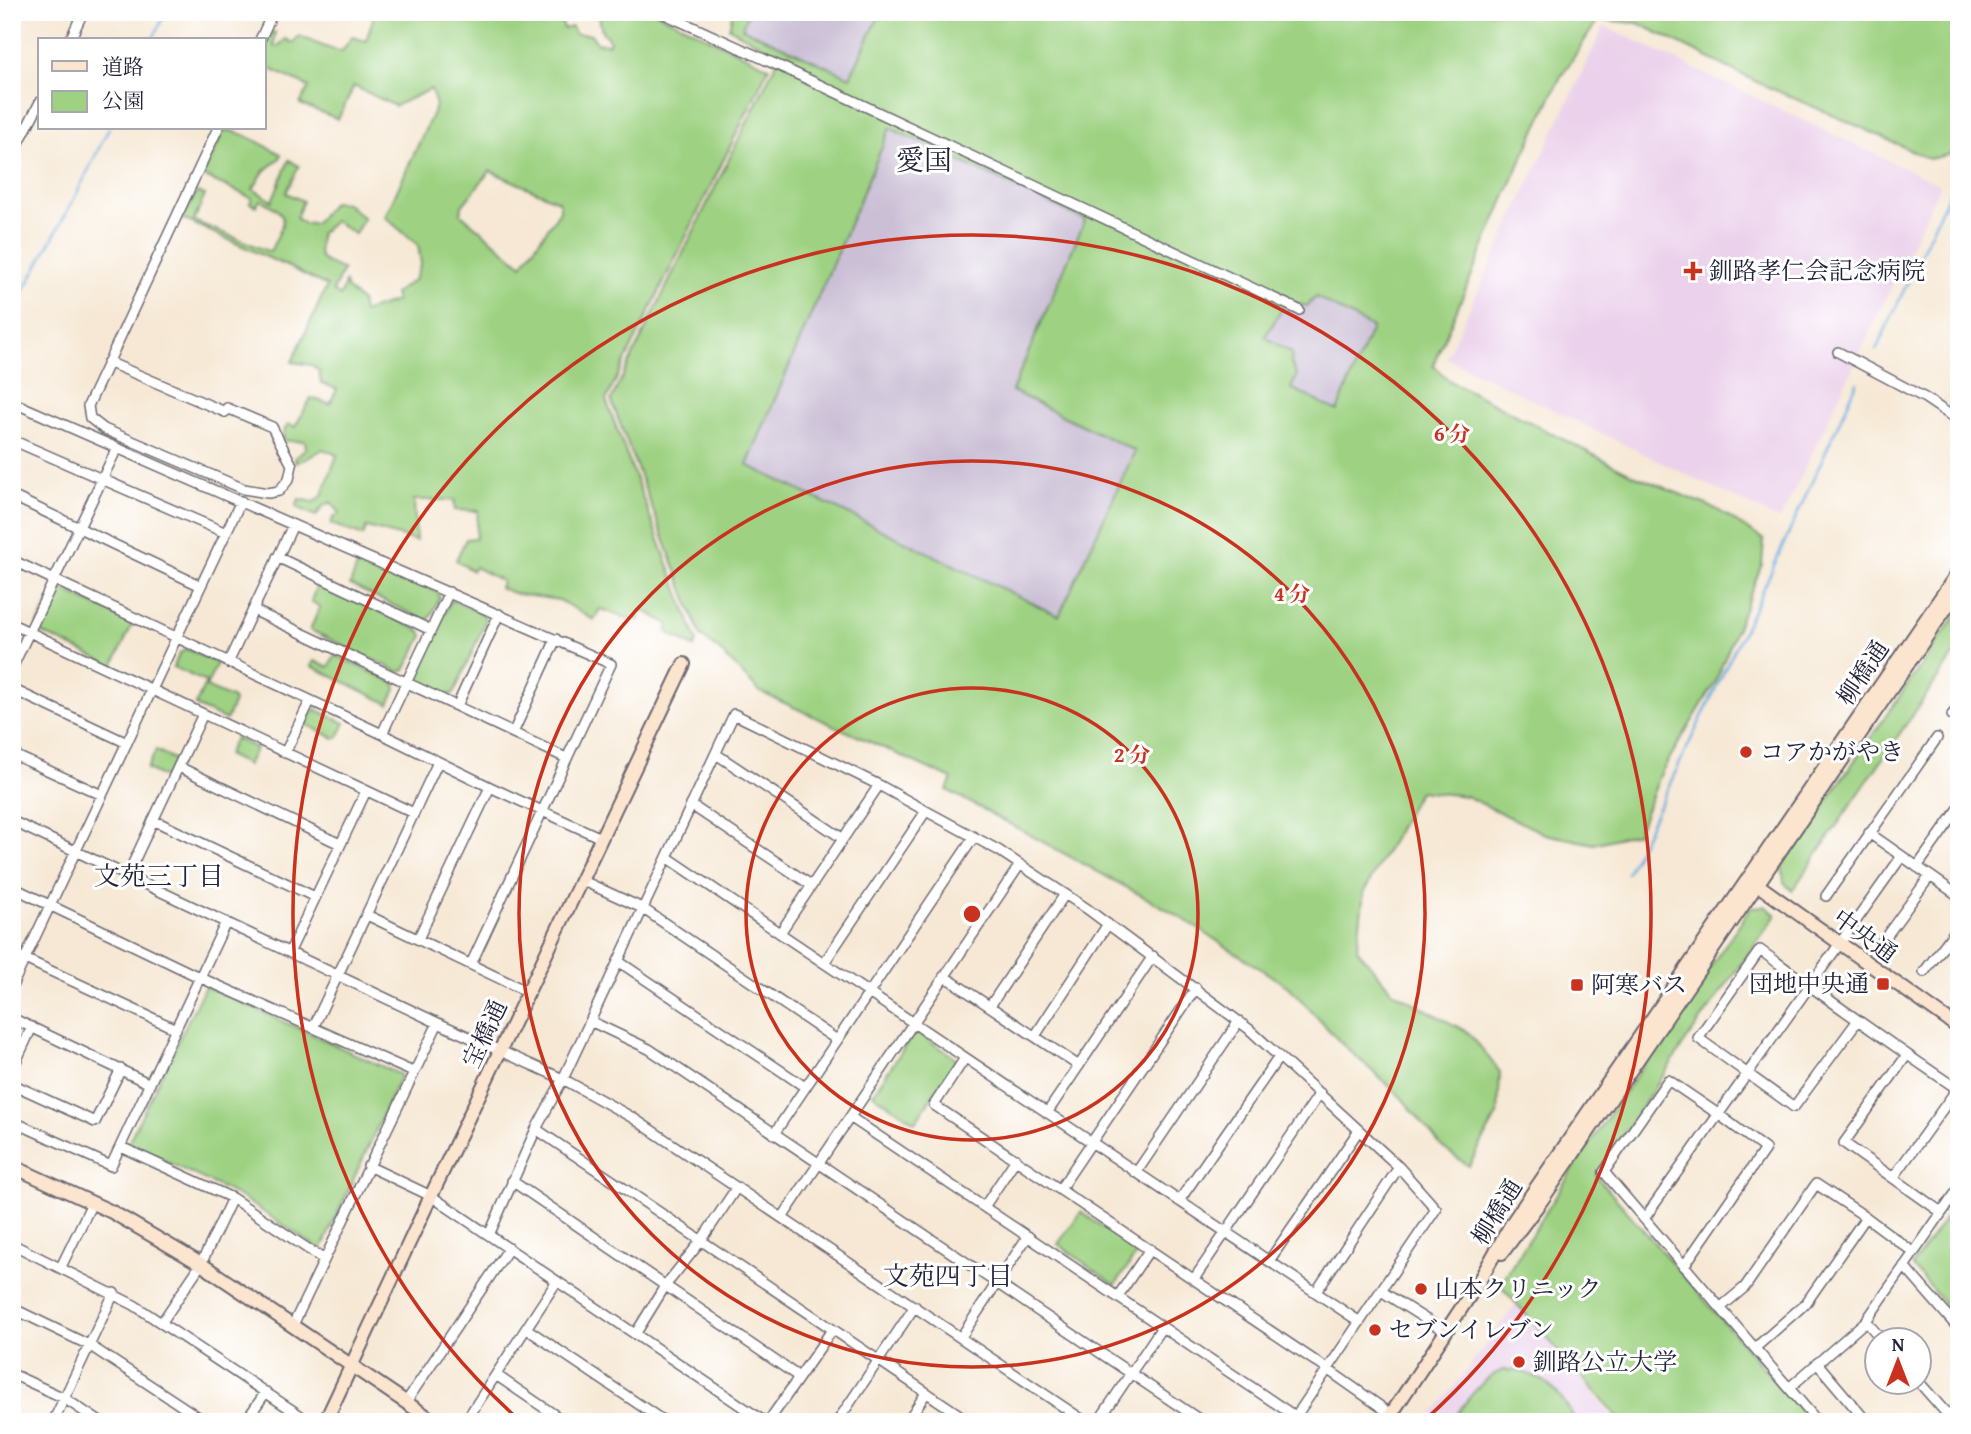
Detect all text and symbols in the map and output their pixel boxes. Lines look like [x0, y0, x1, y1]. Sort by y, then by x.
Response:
legend [38, 38, 266, 130]
text: 道路 [102, 51, 144, 82]
text: 公園 [102, 85, 144, 116]
district label: 愛国 [896, 139, 952, 180]
place label: 釧路孝仁会記念病院 [1709, 253, 1925, 288]
marker: 釧路孝仁会記念病院 [1683, 261, 1703, 281]
text: 6 分 [1434, 418, 1470, 449]
text: 4 分 [1274, 578, 1310, 609]
street label: 柳橋通 [1828, 633, 1897, 712]
place label: コアかがやき [1760, 734, 1904, 769]
text: 2 分 [1114, 739, 1150, 770]
marker: コアかがやき [1738, 744, 1754, 760]
district label: 文苑三丁目 [94, 856, 224, 895]
street label: 中央通 [1826, 900, 1905, 971]
centre of rings [960, 902, 984, 926]
place label: 団地中央通 [1749, 966, 1869, 1001]
place label: 阿寒バス [1591, 967, 1687, 1002]
marker: 団地中央通 [1875, 976, 1891, 992]
marker: 阿寒バス [1569, 977, 1585, 993]
street label: 宝橋通 [453, 994, 516, 1074]
street label: 柳橋通 [1463, 1172, 1530, 1252]
district label: 文苑四丁目 [883, 1256, 1013, 1295]
place label: 山本クリニック [1435, 1271, 1602, 1306]
marker: 山本クリニック [1413, 1281, 1429, 1297]
place label: セブンイレブン [1389, 1312, 1554, 1347]
marker: セブンイレブン [1367, 1322, 1383, 1338]
north arrow [1862, 1326, 1932, 1396]
text: N [1892, 1330, 1905, 1358]
place label: 釧路公立大学 [1533, 1344, 1677, 1379]
marker: 釧路公立大学 [1511, 1354, 1527, 1370]

